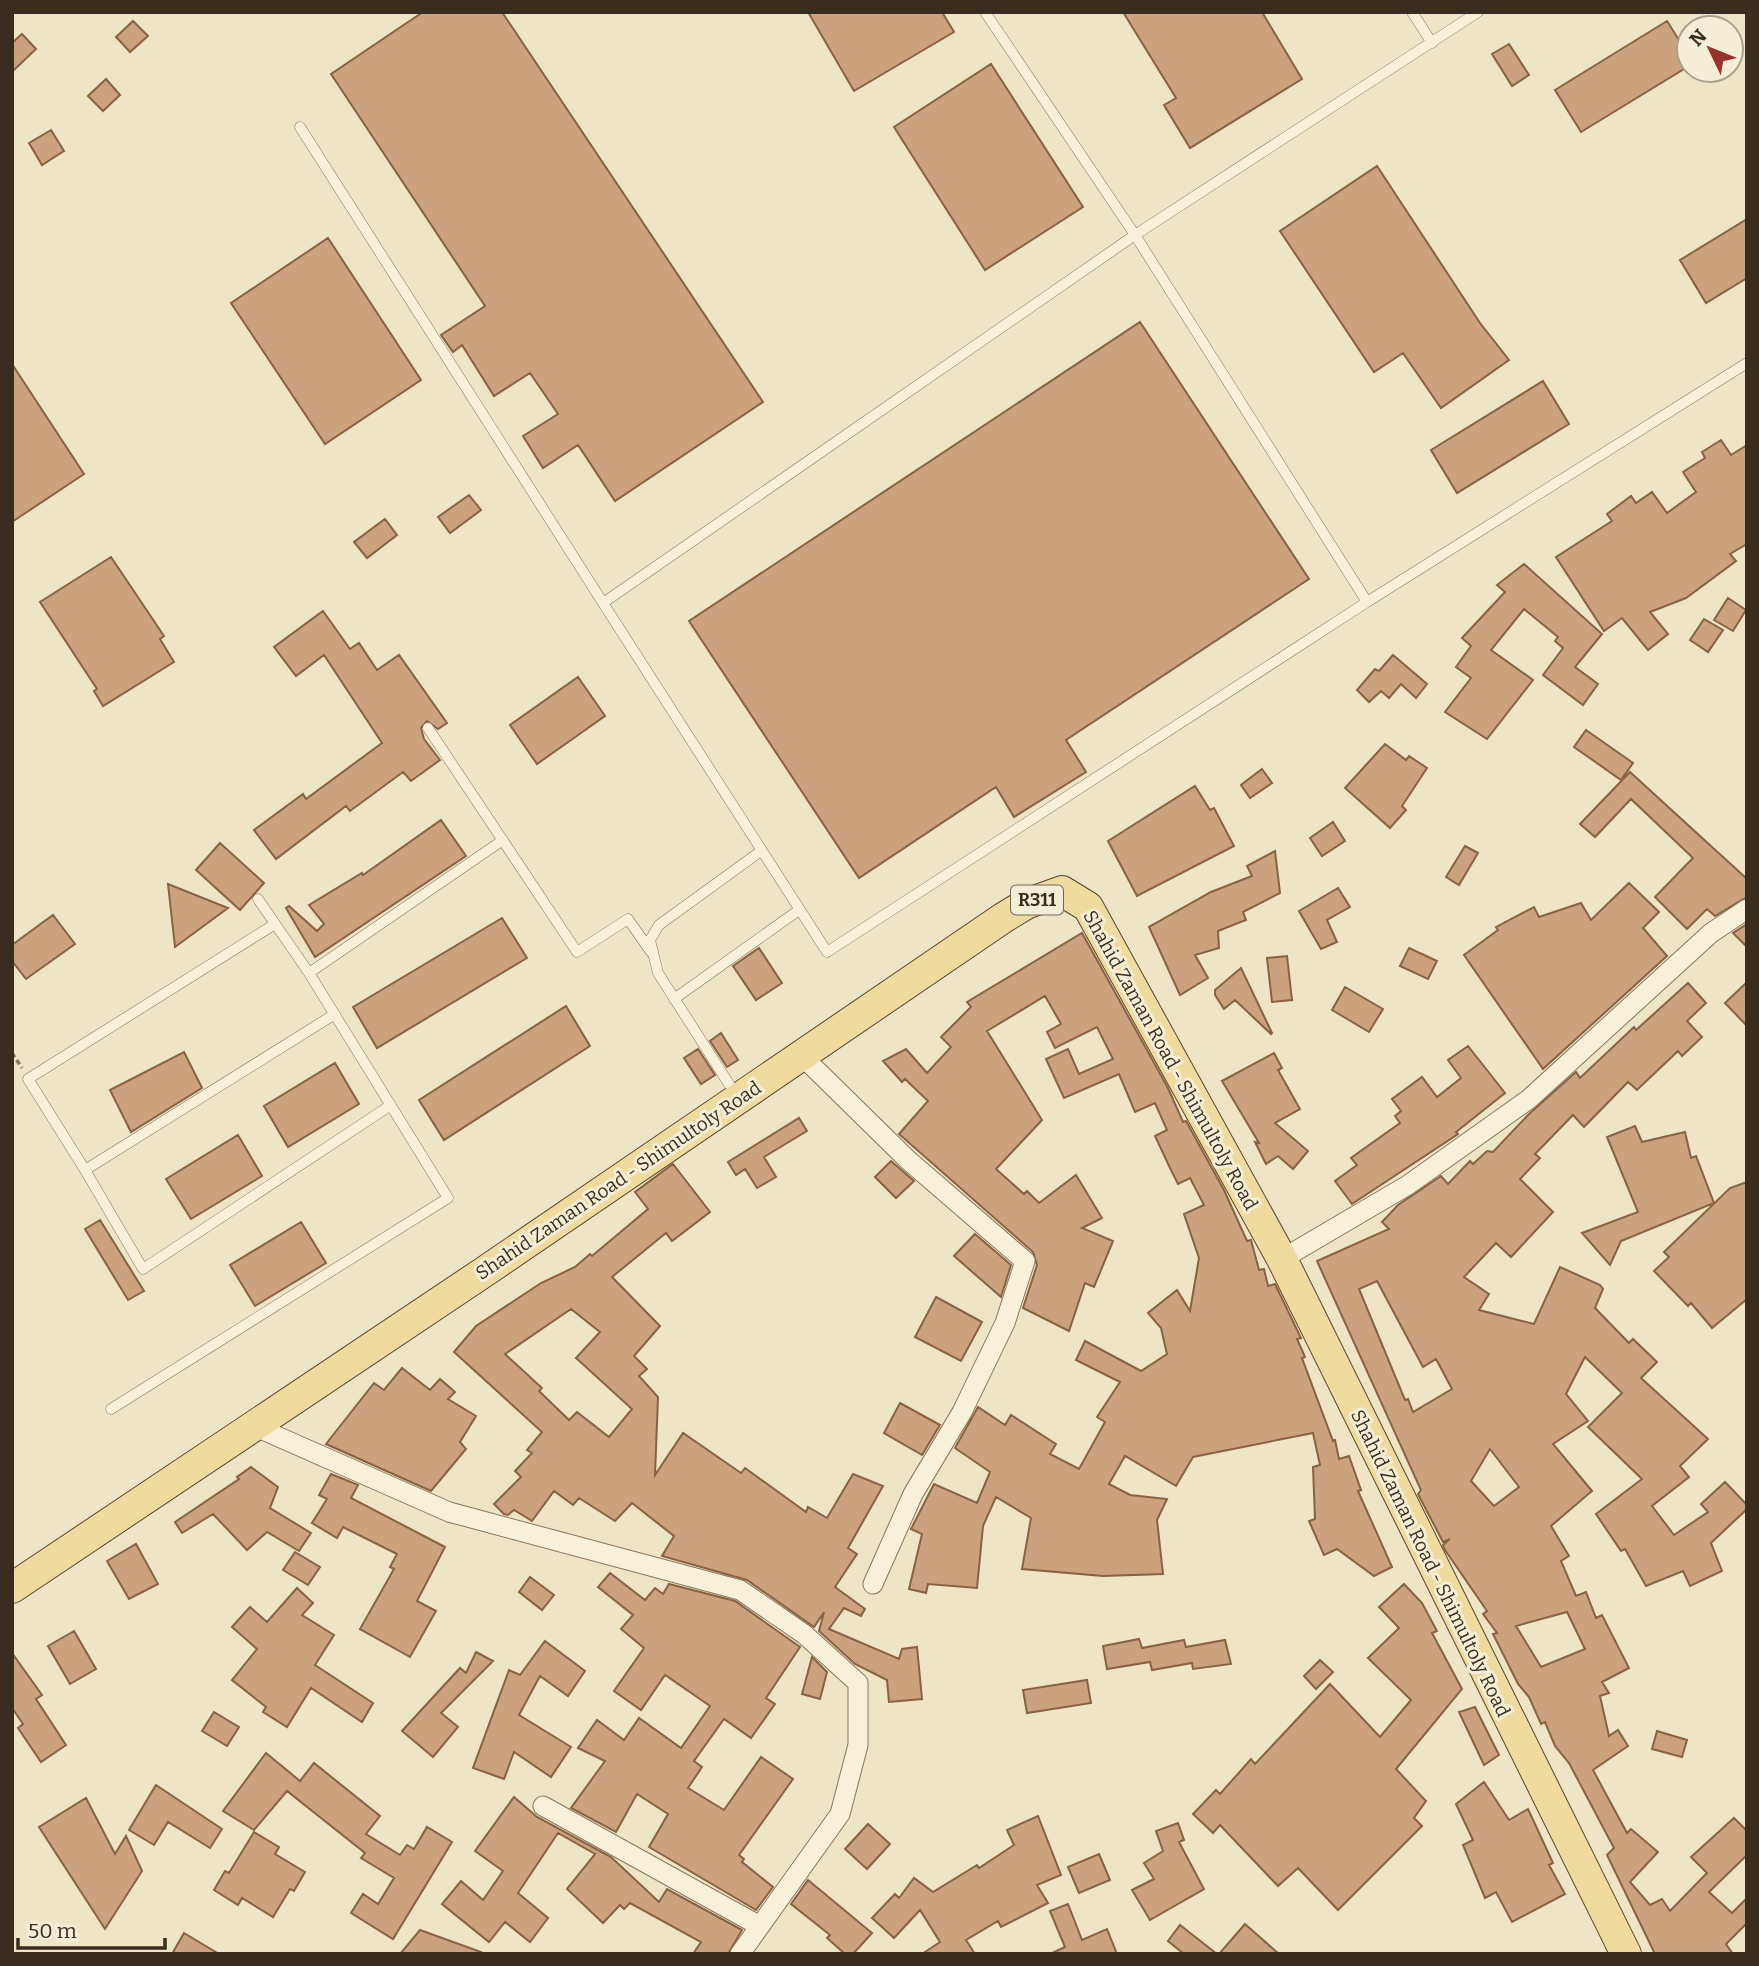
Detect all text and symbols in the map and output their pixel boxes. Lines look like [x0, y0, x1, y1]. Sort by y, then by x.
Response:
north arrow [1675, 14, 1745, 84]
text: N [1685, 24, 1712, 51]
road number: R311 [1011, 886, 1063, 915]
street label: Shahid Zaman Road - Shimultoly Road [1078, 906, 1263, 1214]
street label: Shahid Zaman Road - Shimultoly Road [471, 1076, 765, 1285]
street label: Shahid Zaman Road - Shimultoly Road [1346, 1406, 1515, 1721]
scale bar [18, 1906, 164, 1950]
text: 50 m [28, 1918, 77, 1944]

